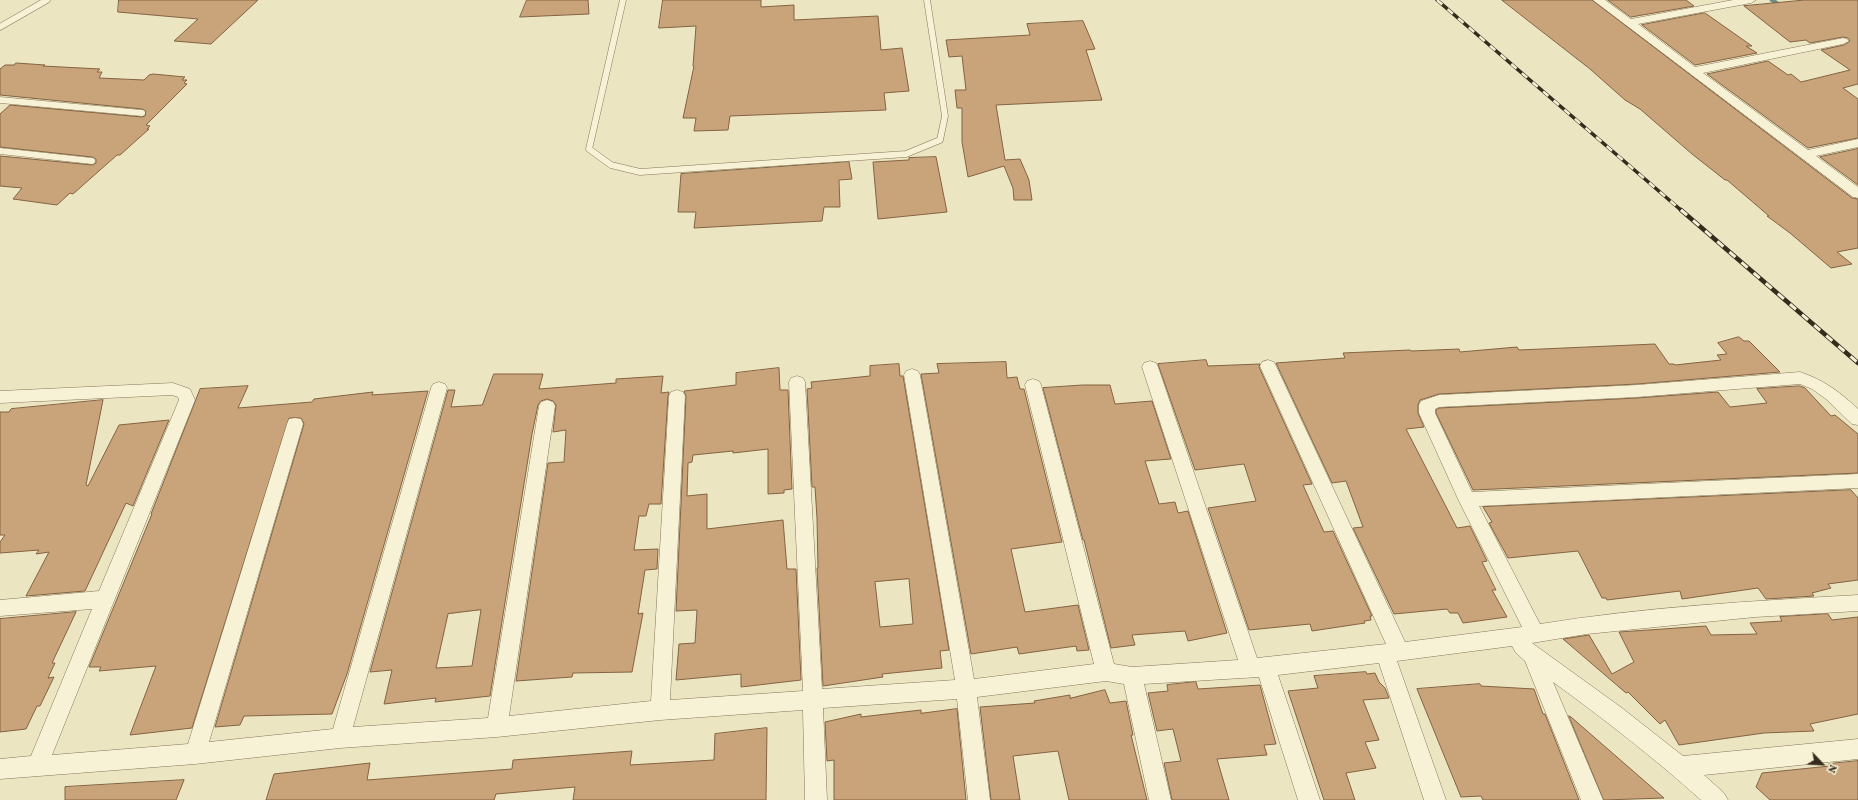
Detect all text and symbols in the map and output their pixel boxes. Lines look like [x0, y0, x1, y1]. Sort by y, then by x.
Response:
north arrow [1802, 744, 1842, 784]
text: N [1826, 763, 1840, 775]

